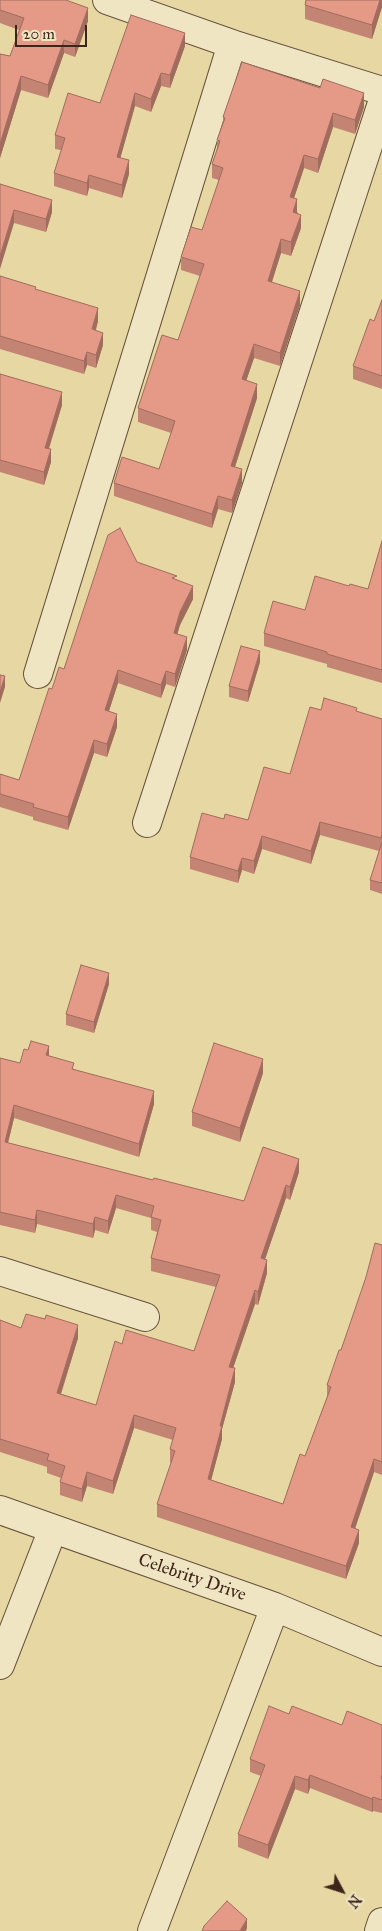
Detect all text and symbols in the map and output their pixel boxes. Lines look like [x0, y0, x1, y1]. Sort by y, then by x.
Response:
scale bar [18, 15, 90, 47]
text: 20 m [23, 25, 55, 43]
street label: Celebrity Drive [135, 1549, 249, 1607]
north arrow [317, 1866, 367, 1916]
text: N [344, 1891, 364, 1911]

